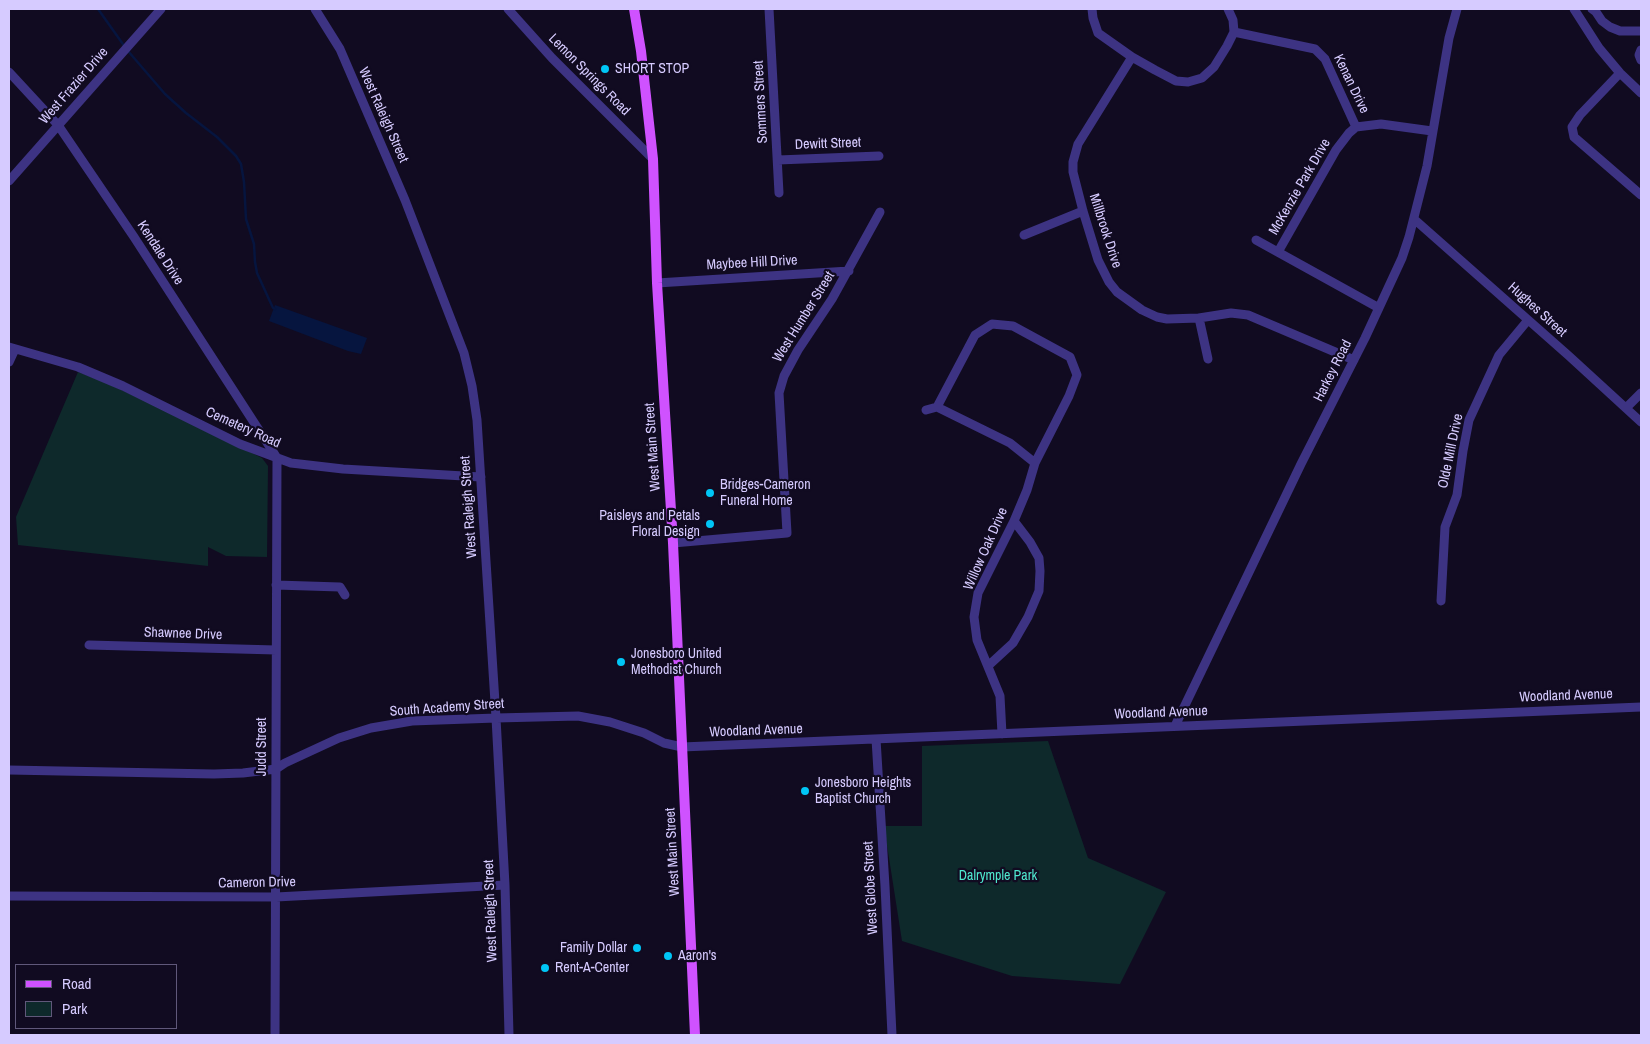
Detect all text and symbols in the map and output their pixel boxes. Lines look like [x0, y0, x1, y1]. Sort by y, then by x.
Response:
street label: Lemon Springs Road [545, 31, 633, 119]
street label: West Frazier Drive [36, 44, 112, 128]
street label: Kenan Drive [1329, 52, 1373, 116]
street label: Sommers Street [750, 60, 772, 144]
place label: SHORT STOP [615, 61, 689, 77]
marker: SHORT STOP [599, 63, 611, 75]
street label: West Raleigh Street [354, 65, 412, 165]
street label: Dewitt Street [795, 134, 861, 154]
street label: McKenzie Park Drive [1266, 136, 1334, 238]
street label: Millbrook Drive [1085, 192, 1125, 270]
street label: Kendale Drive [133, 218, 187, 288]
street label: Maybee Hill Drive [706, 252, 798, 274]
street label: West Humber Street [769, 269, 839, 365]
street label: Hughes Street [1504, 279, 1570, 341]
street label: Harkey Road [1310, 337, 1356, 405]
street label: West Main Street [642, 402, 664, 492]
street label: Cemetery Road [203, 404, 283, 452]
street label: Olde Mill Drive [1435, 412, 1467, 490]
street label: West Raleigh Street [457, 455, 481, 559]
place label: Bridges-Cameron Funeral Home [720, 477, 811, 510]
marker: Bridges-Cameron Funeral Home [704, 487, 716, 499]
street label: Willow Oak Drive [960, 505, 1012, 593]
place label: Paisleys and Petals Floral Design [599, 508, 700, 540]
marker: Paisleys and Petals Floral Design [704, 518, 716, 530]
street label: Shawnee Drive [143, 624, 223, 644]
place label: Jonesboro United Methodist Church [631, 646, 722, 679]
marker: Jonesboro United Methodist Church [615, 656, 627, 668]
street label: Woodland Avenue [1519, 686, 1613, 706]
street label: South Academy Street [389, 696, 505, 720]
street label: Woodland Avenue [1114, 703, 1208, 723]
street label: Judd Street [254, 718, 270, 776]
street label: Woodland Avenue [709, 721, 803, 741]
place label: Jonesboro Heights Baptist Church [815, 775, 911, 808]
marker: Jonesboro Heights Baptist Church [799, 785, 811, 797]
street label: West Main Street [662, 807, 684, 897]
street label: West Globe Street [860, 841, 882, 935]
street label: West Raleigh Street [481, 859, 501, 963]
park label: Dalrymple Park [959, 868, 1037, 884]
street label: Cameron Drive [218, 874, 296, 892]
place label: Family Dollar [560, 940, 627, 956]
marker: Family Dollar [631, 942, 643, 954]
place label: Aaron's [678, 948, 717, 964]
marker: Aaron's [662, 950, 674, 962]
place label: Rent-A-Center [555, 960, 629, 976]
marker: Rent-A-Center [539, 962, 551, 974]
legend [15, 964, 178, 1029]
text: Road [62, 973, 91, 994]
text: Park [62, 998, 87, 1019]

